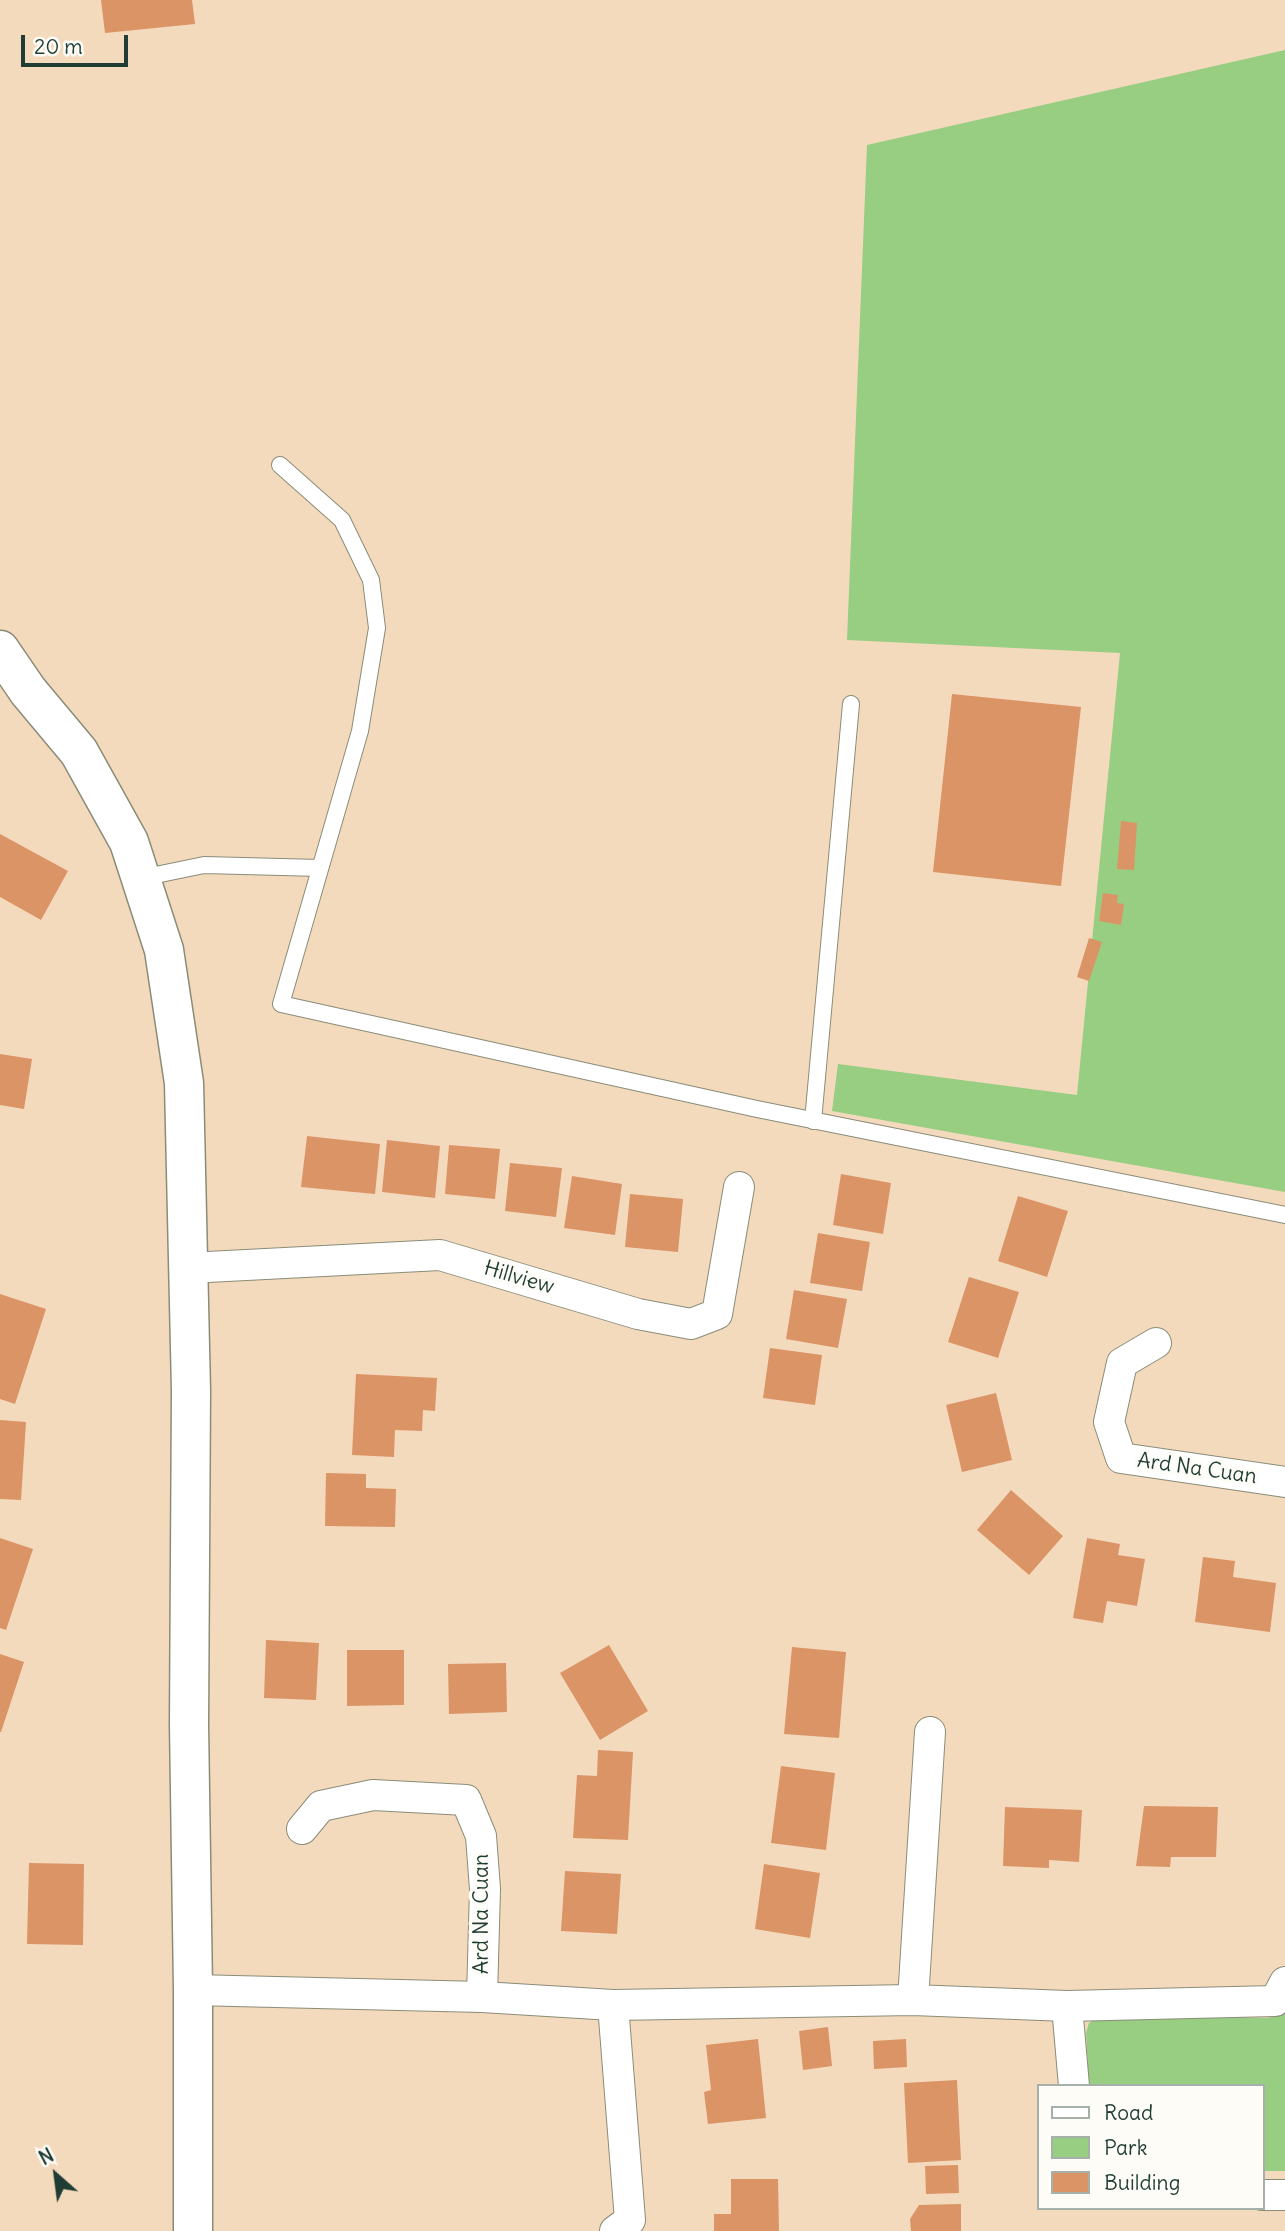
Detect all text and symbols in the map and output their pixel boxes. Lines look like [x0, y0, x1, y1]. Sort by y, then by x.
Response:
scale bar [24, 21, 131, 65]
text: 20 m [34, 33, 83, 60]
street label: Hillview [481, 1256, 557, 1300]
street label: Ard Na Cuan [1136, 1448, 1258, 1490]
street label: Ard Na Cuan [469, 1854, 495, 1974]
legend [1036, 2084, 1264, 2210]
text: Road [1104, 2099, 1153, 2126]
text: Park [1104, 2134, 1147, 2161]
north arrow [21, 2140, 91, 2210]
text: N [35, 2143, 58, 2170]
text: Building [1104, 2169, 1180, 2196]

